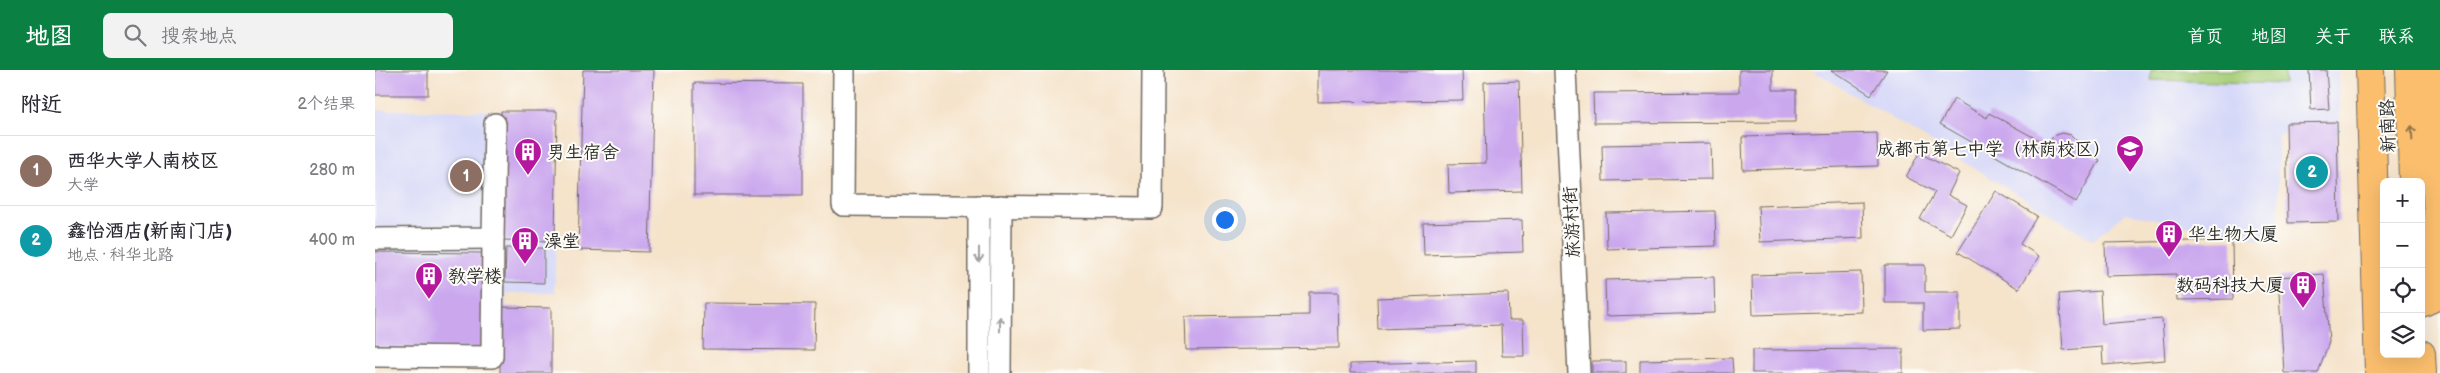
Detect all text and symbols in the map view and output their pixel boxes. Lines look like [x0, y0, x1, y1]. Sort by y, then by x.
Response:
search box [103, 13, 453, 58]
icon: search [121, 21, 149, 49]
text: 地图 [25, 22, 73, 51]
text: 搜索地点 [161, 25, 237, 48]
text: 首页 [2187, 26, 2223, 47]
text: 地图 [2251, 26, 2287, 47]
text: 关于 [2315, 26, 2351, 47]
text: 联系 [2379, 26, 2415, 47]
text: 附近 [20, 92, 62, 117]
text: 2个结果 [298, 95, 355, 114]
street label: 新南路 [2377, 99, 2399, 153]
one-way arrow [2407, 125, 2416, 141]
school or university icon: 成都市第七中学（林荫校区） [2115, 134, 2145, 173]
building icon: 男生宿舍 [513, 137, 543, 176]
place label: 成都市第七中学（林荫校区） [1877, 139, 2111, 160]
place label: 男生宿舍 [547, 142, 619, 163]
text: 西华大学人南校区 [67, 150, 219, 173]
pin: 2 [2296, 153, 2328, 191]
pin: 1 [450, 157, 482, 195]
text: 1 [33, 161, 39, 180]
text: 280 m [309, 161, 355, 180]
text: 大学 [67, 176, 99, 195]
map controls [2380, 178, 2425, 358]
button: + [2380, 178, 2425, 223]
street label: 旅游村街 [1560, 185, 1584, 259]
your location [1212, 207, 1238, 233]
building icon: 华生物大厦 [2154, 219, 2184, 258]
text: 鑫怡酒店(新南门店) [67, 220, 232, 243]
button: − [2380, 223, 2425, 268]
place label: 华生物大厦 [2188, 224, 2278, 245]
building icon: 澡堂 [510, 226, 540, 265]
text: 2 [31, 231, 41, 250]
text: 400 m [309, 231, 355, 250]
place label: 澡堂 [544, 231, 580, 252]
text: 地点 · 科华北路 [67, 246, 173, 265]
one-way arrow [974, 246, 984, 263]
building icon: 教学楼 [414, 261, 444, 300]
place label: 教学楼 [448, 266, 502, 287]
button: locate [2380, 268, 2425, 313]
building icon: 数码科技大厦 [2288, 270, 2318, 309]
place label: 数码科技大厦 [2176, 275, 2284, 296]
button: layers [2380, 313, 2425, 358]
one-way arrow [995, 317, 1005, 333]

